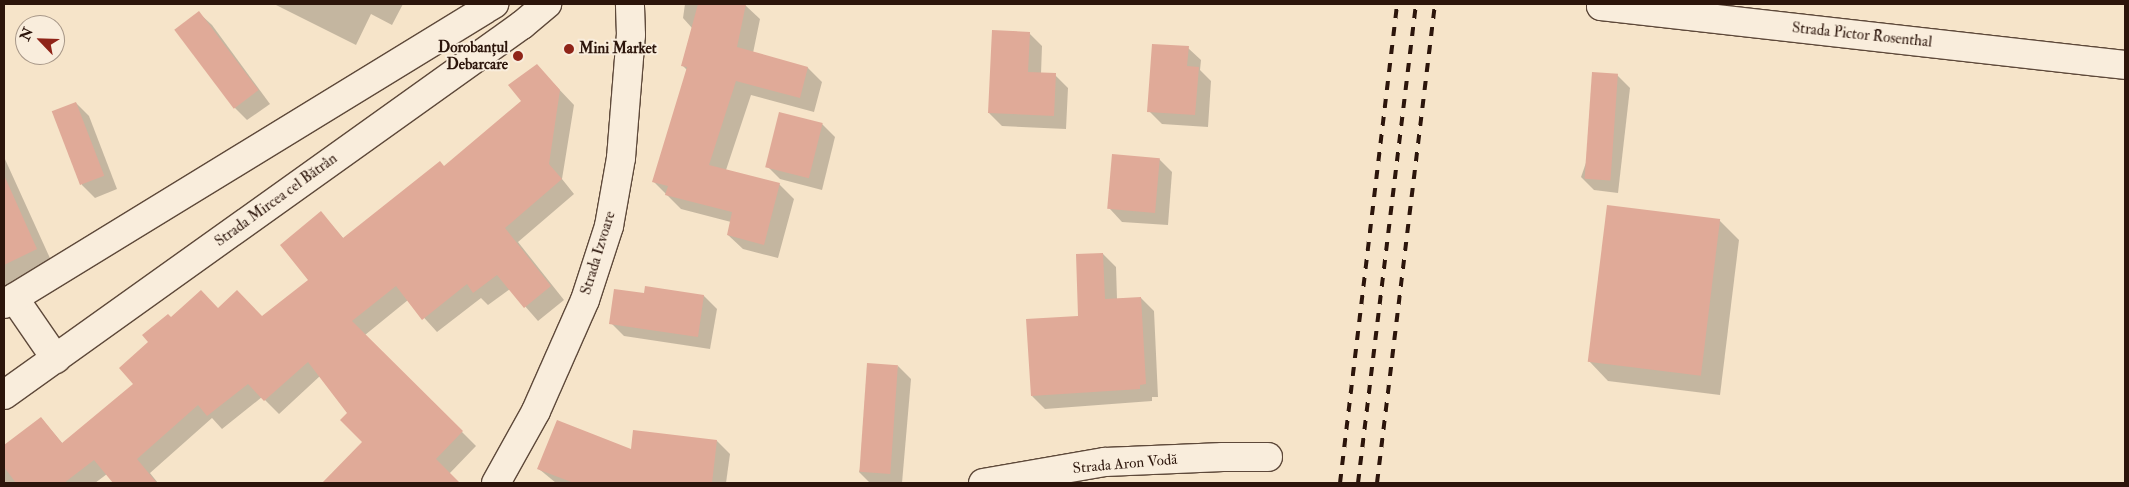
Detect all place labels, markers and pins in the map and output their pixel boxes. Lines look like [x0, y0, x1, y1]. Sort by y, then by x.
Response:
place label: Dorobanțul Debarcare [438, 38, 508, 73]
place label: Mini Market [579, 40, 657, 58]
marker: Mini Market [563, 43, 575, 55]
marker: Dorobanțul Debarcare [512, 50, 524, 62]

